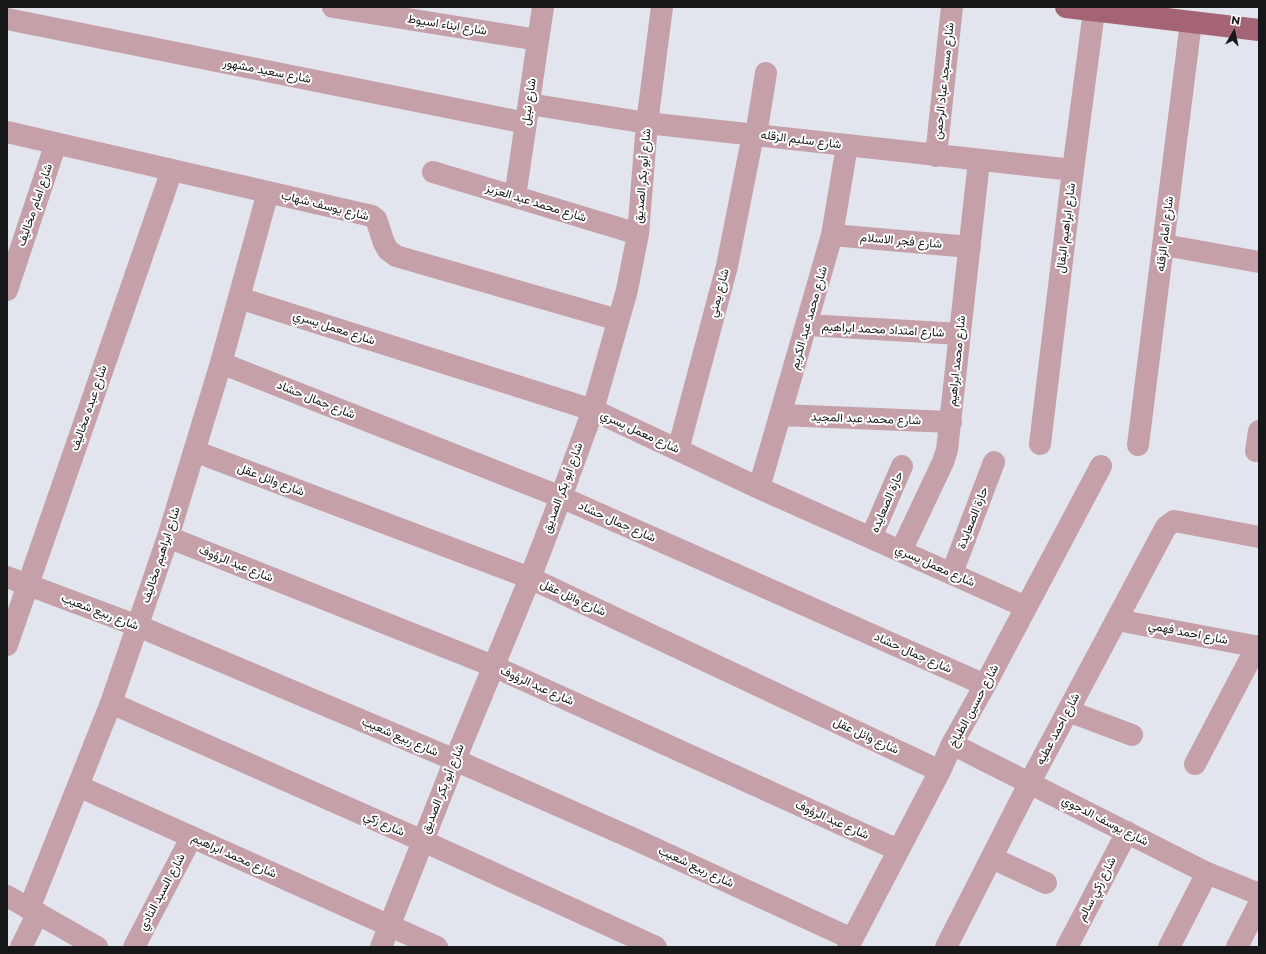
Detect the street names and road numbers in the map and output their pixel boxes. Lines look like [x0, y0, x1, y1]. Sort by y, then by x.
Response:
street label: شارع ابناء اسيوط [406, 12, 488, 38]
street label: شارع مسجد عباد الرحمن [931, 22, 957, 140]
street label: شارع سعيد مشهور [222, 55, 312, 87]
street label: شارع نبيل [519, 77, 539, 127]
street label: شارع أبو بكر الصديق [632, 128, 654, 224]
street label: شارع سليم الزقله [760, 128, 842, 152]
street label: شارع امام مخاليف [14, 162, 56, 248]
street label: شارع محمد عبد العزيز [484, 181, 588, 225]
street label: شارع ابراهيم البقال [1053, 182, 1079, 274]
street label: شارع يوسف شهاب [280, 188, 370, 224]
street label: شارع امام الزقله [1153, 196, 1177, 272]
street label: شارع فجر الاسلام [859, 230, 943, 252]
street label: شارع محمد عبد الكريم [787, 265, 831, 371]
street label: شارع يمني [706, 267, 732, 319]
street label: شارع معمل يسري [291, 308, 377, 348]
street label: شارع محمد ابراهيم [945, 315, 969, 407]
street label: شارع امتداد محمد ابراهيم [821, 320, 945, 340]
street label: شارع عبده مخاليف [68, 363, 110, 453]
street label: شارع جمال حشاد [275, 378, 357, 422]
street label: شارع معمل يسري [598, 407, 682, 457]
street label: شارع محمد عبد المجيد [811, 410, 921, 428]
street label: شارع أبو بكر الصديق [540, 441, 586, 535]
street label: شارع وائل عقل [235, 461, 307, 499]
street label: حارة الصعايده [868, 469, 906, 535]
street label: حارة الصعايدة [955, 485, 991, 551]
street label: شارع جمال حشاد [576, 499, 658, 545]
street label: شارع ابراهيم مخاليف [139, 505, 183, 605]
street label: شارع معمل يسري [893, 542, 977, 590]
street label: شارع عبد الرؤوف [197, 543, 275, 585]
street label: شارع وائل عقل [538, 577, 608, 619]
street label: شارع ربيع شعيب [59, 591, 141, 633]
street label: شارع احمد فهمي [1147, 618, 1229, 648]
street label: شارع جمال حشاد [872, 630, 954, 676]
street label: شارع حسين الطباخ [946, 662, 1002, 750]
street label: شارع عبد الرؤوف [498, 663, 576, 709]
street label: شارع احمد عطيه [1033, 691, 1083, 767]
street label: شارع ربيع شعيب [360, 714, 440, 760]
street label: شارع وائل عقل [831, 715, 901, 757]
street label: شارع أبو بكر الصديق [418, 742, 468, 836]
street label: شارع يوسف الدجوي [1059, 793, 1151, 849]
street label: شارع عبد الرؤوف [793, 797, 871, 843]
street label: شارع زكي [361, 809, 407, 839]
street label: شارع محمد ابراهيم [189, 831, 279, 881]
street label: شارع ربيع شعيب [656, 843, 736, 891]
street label: شارع السيد النادي [136, 851, 188, 933]
street label: شارع زكي سالم [1075, 854, 1119, 924]

